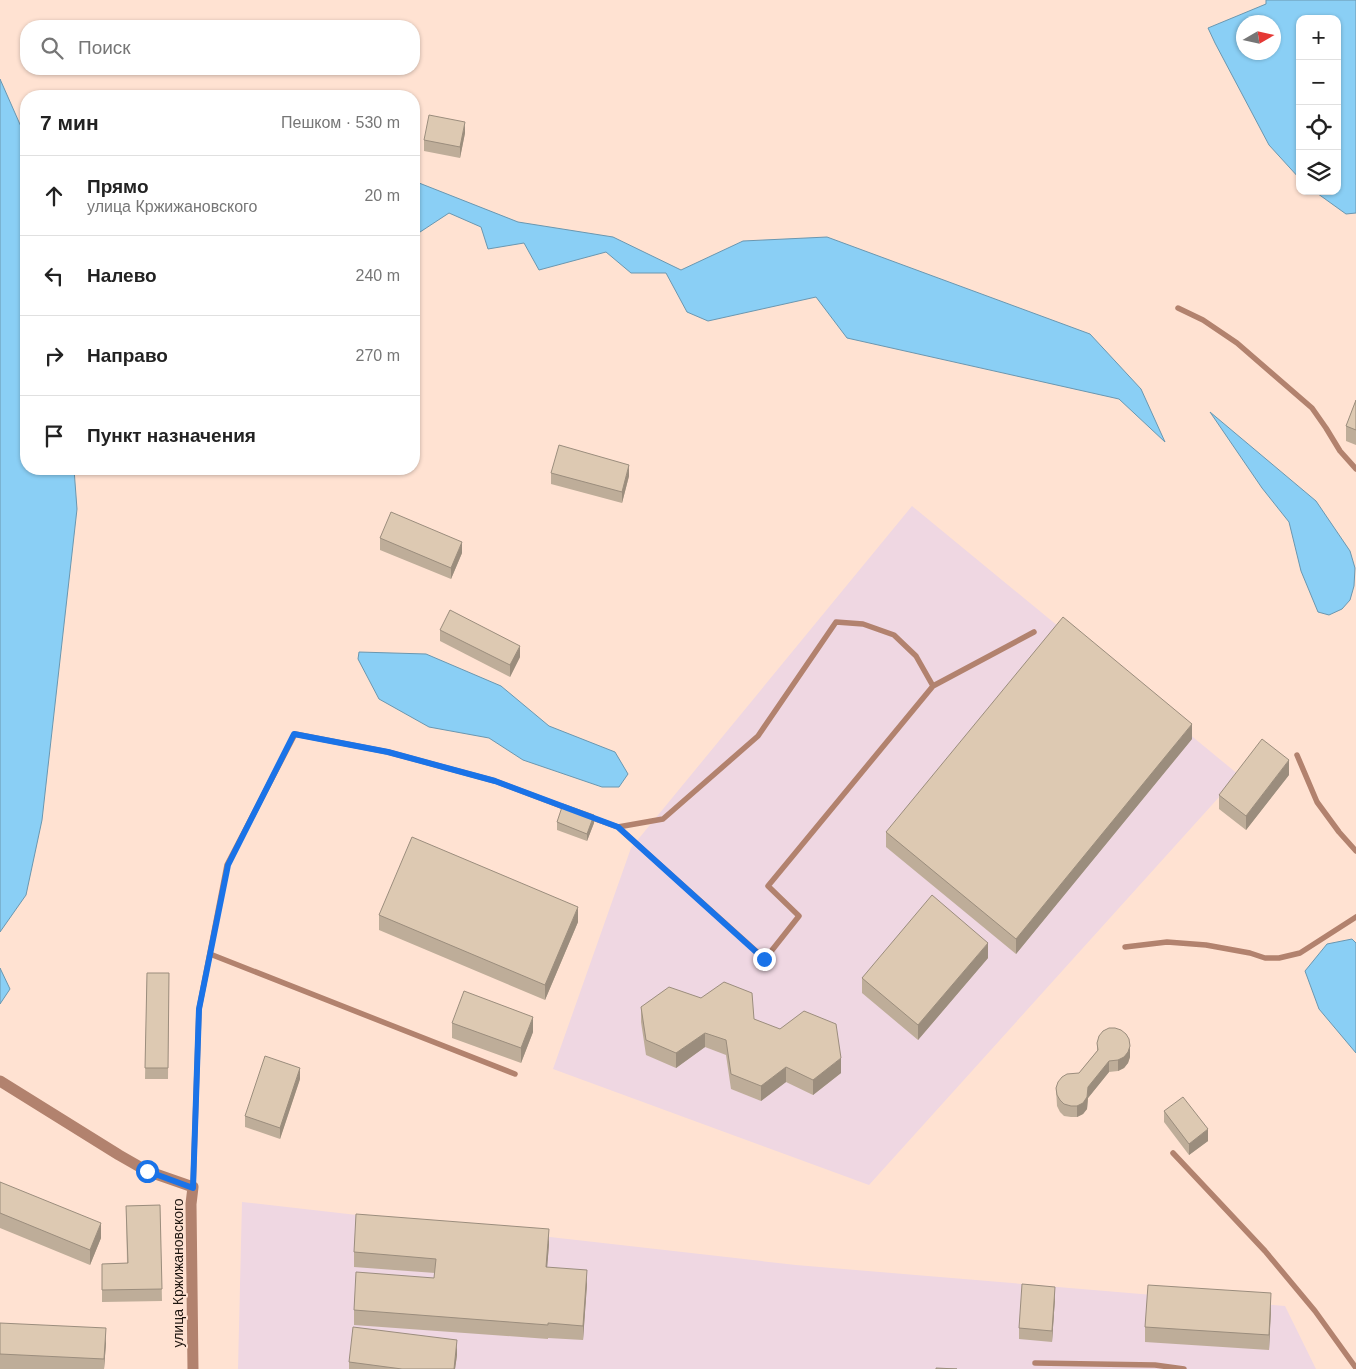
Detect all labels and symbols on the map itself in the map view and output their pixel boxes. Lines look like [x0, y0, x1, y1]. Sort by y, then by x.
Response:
north arrow [1236, 15, 1281, 60]
route end [753, 948, 776, 971]
route start [136, 1160, 159, 1183]
street label: улица Кржижановского [170, 1198, 186, 1348]

